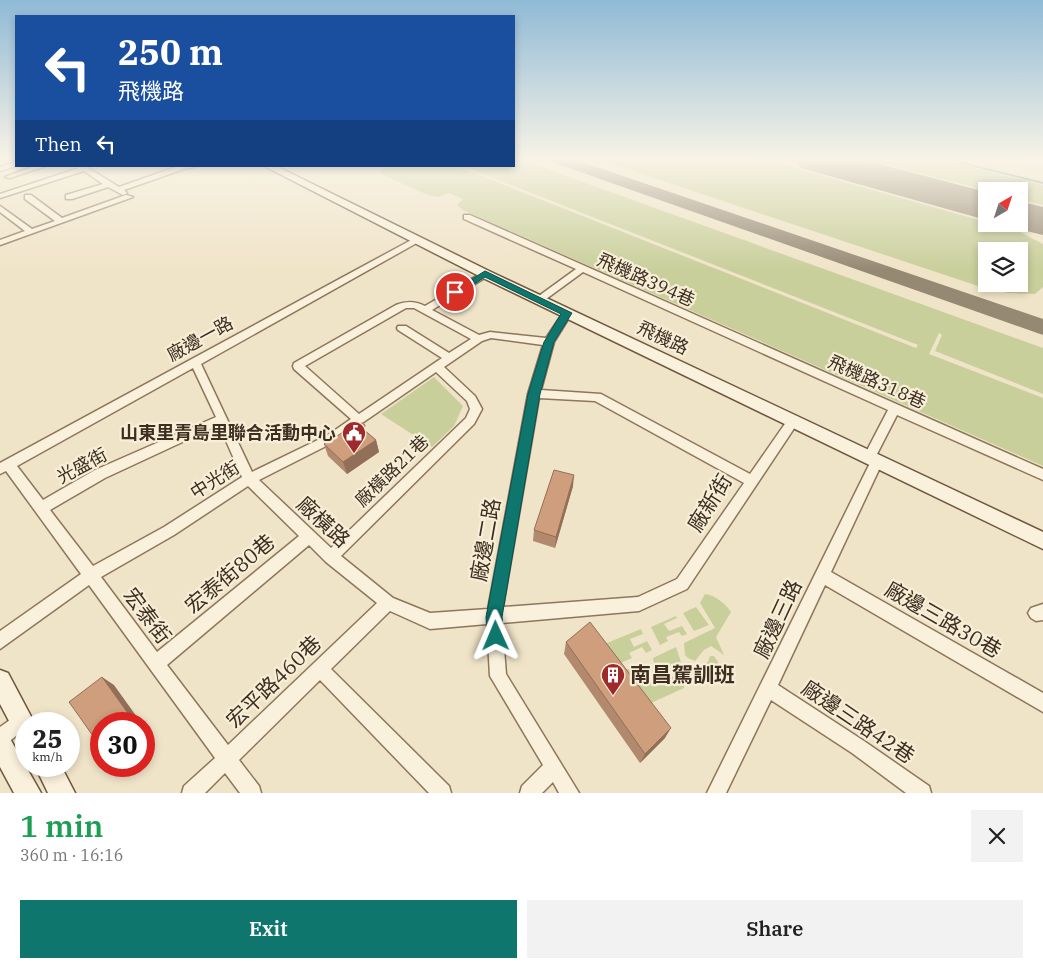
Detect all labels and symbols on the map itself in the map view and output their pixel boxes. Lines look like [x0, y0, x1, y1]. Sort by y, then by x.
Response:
north arrow [978, 182, 1028, 232]
street label: 飛機路394巷 [594, 248, 699, 311]
pin [434, 271, 476, 313]
street label: 廠邊一路 [163, 311, 237, 366]
street label: 飛機路 [634, 316, 693, 359]
street label: 飛機路318巷 [825, 350, 930, 413]
public building icon: 山東里青島里聯合活動中心 [341, 420, 367, 454]
place label: 山東里青島里聯合活動中心 [120, 421, 336, 444]
street label: 廠橫路21巷 [350, 430, 433, 511]
street label: 光盛街 [53, 443, 111, 488]
street label: 中光街 [186, 456, 244, 504]
street label: 廠新街 [681, 468, 738, 537]
street label: 廠橫路 [291, 490, 356, 553]
street label: 廠邊二路 [464, 496, 506, 584]
street label: 宏泰街80巷 [179, 527, 280, 619]
street label: 廠邊三路30巷 [880, 574, 1007, 664]
street label: 廠邊三路 [747, 575, 808, 663]
street label: 宏泰街 [118, 582, 178, 649]
position arrow [469, 609, 521, 661]
street label: 宏平路460巷 [220, 629, 327, 734]
place label: 南昌駕訓班 [630, 660, 735, 688]
building icon: 南昌駕訓班 [600, 662, 626, 696]
street label: 廠邊三路42巷 [797, 673, 920, 769]
speed limit sign: 30 [90, 712, 155, 777]

